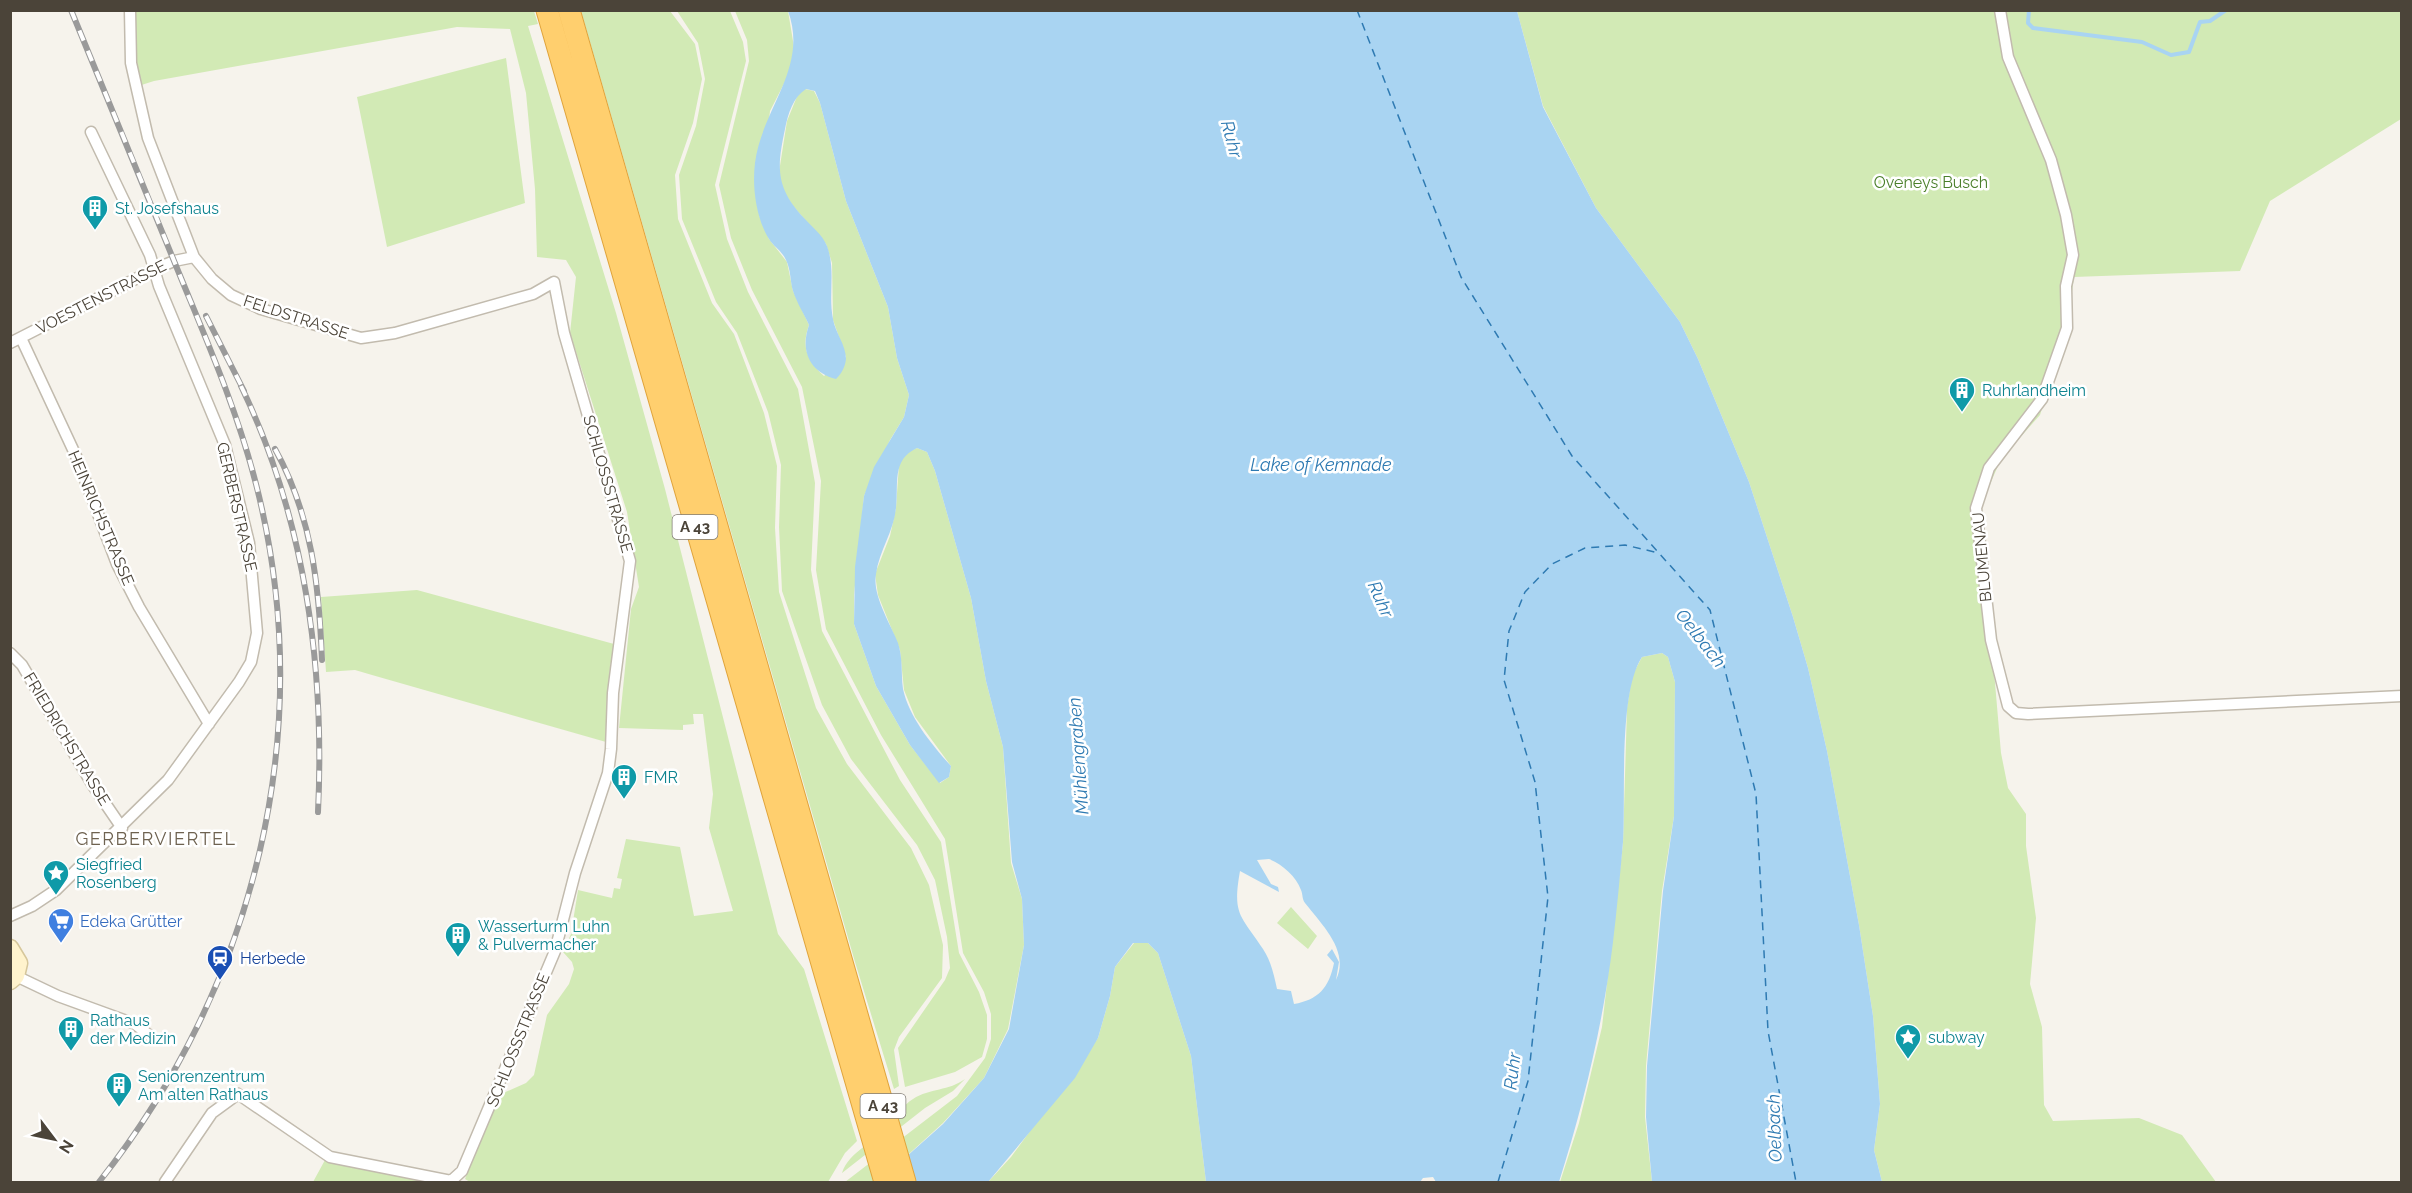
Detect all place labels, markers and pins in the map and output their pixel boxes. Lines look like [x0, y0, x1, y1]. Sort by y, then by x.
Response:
building icon: St. Josefshaus [80, 193, 110, 231]
place label: St. Josefshaus [115, 199, 219, 218]
building icon: Ruhrlandheim [1947, 375, 1977, 413]
place label: Ruhrlandheim [1982, 381, 2086, 400]
building icon: FMR [609, 762, 639, 800]
place label: FMR [644, 768, 678, 787]
place label: Siegfried Rosenberg [76, 855, 157, 892]
place icon: Siegfried Rosenberg [41, 858, 71, 896]
supermarket icon: Edeka Grütter [46, 906, 76, 944]
place label: Edeka Grütter [80, 912, 183, 931]
place label: Wasserturm Luhn & Pulvermacher [478, 917, 610, 954]
building icon: Wasserturm Luhn & Pulvermacher [443, 920, 473, 958]
station icon: Herbede [205, 943, 235, 981]
place label: Herbede [240, 949, 305, 968]
place label: Rathaus der Medizin [90, 1011, 176, 1048]
building icon: Rathaus der Medizin [56, 1014, 86, 1052]
place icon: subway [1893, 1022, 1923, 1060]
place label: subway [1928, 1028, 1985, 1047]
place label: Seniorenzentrum Am alten Rathaus [138, 1067, 269, 1104]
building icon: Seniorenzentrum Am alten Rathaus [104, 1070, 134, 1108]

